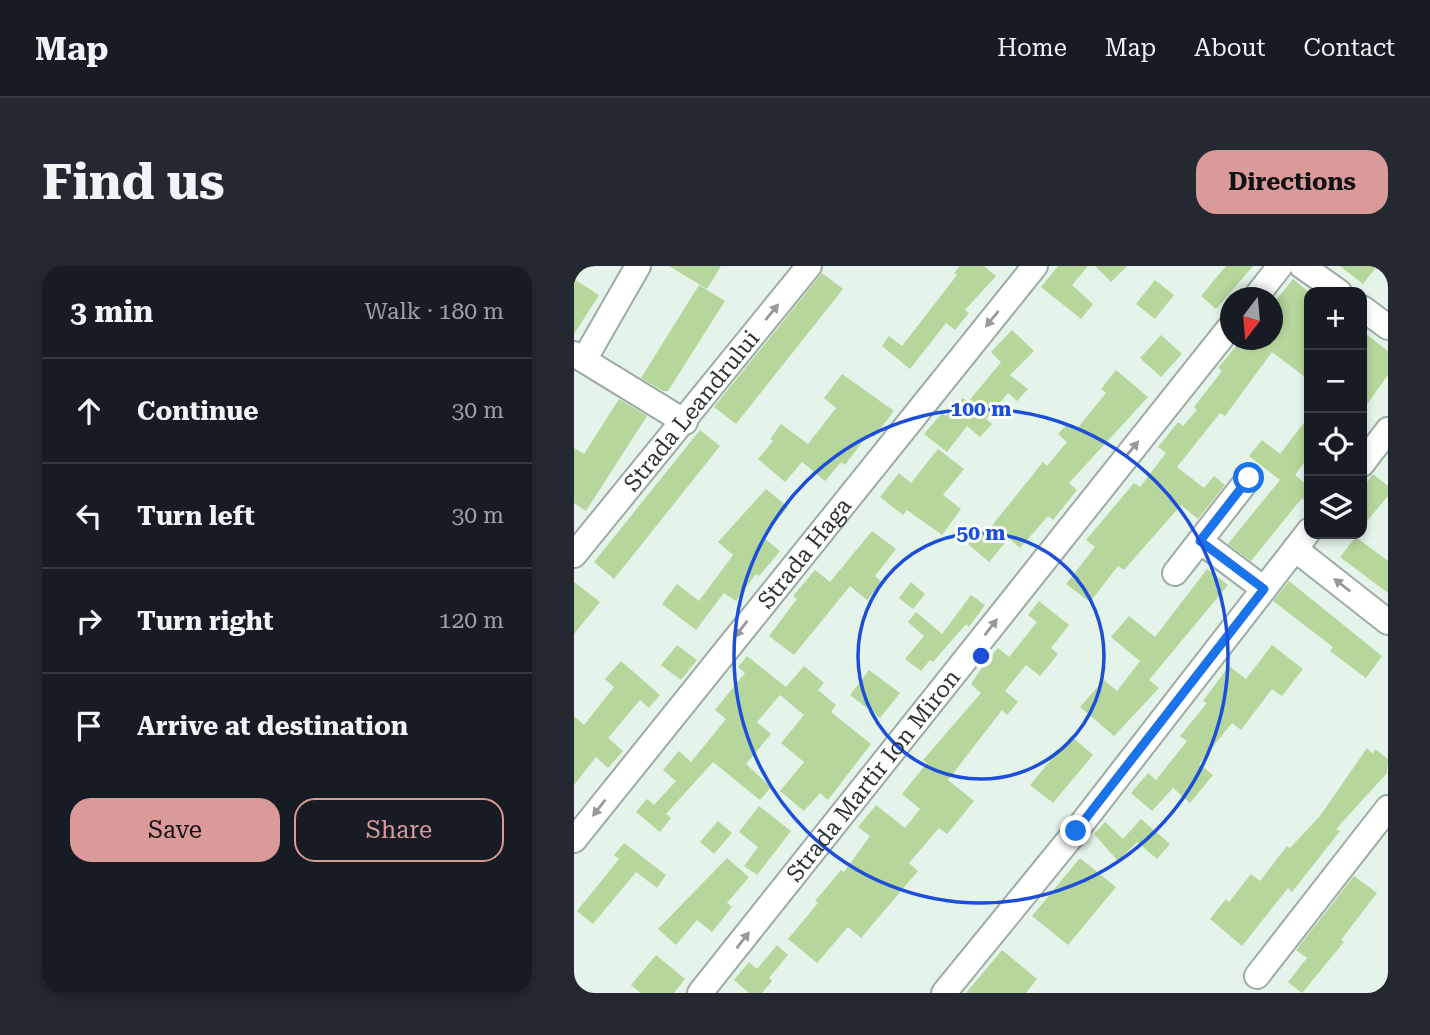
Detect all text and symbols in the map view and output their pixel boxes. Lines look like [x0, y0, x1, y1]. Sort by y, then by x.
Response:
text: Map [35, 29, 109, 68]
text: Home [997, 34, 1067, 62]
text: Map [1105, 34, 1156, 62]
text: About [1194, 34, 1265, 62]
text: Contact [1303, 34, 1395, 62]
button: Directions [1196, 150, 1388, 214]
text: Find us [42, 154, 225, 211]
north arrow [1220, 287, 1283, 350]
map controls [1304, 287, 1367, 539]
button: + [1304, 287, 1367, 350]
text: 3 min [70, 294, 153, 329]
text: Walk · 180 m [365, 298, 504, 325]
one-way arrow [764, 304, 779, 321]
one-way arrow [984, 309, 999, 327]
street label: Strada Leandrului [619, 325, 765, 497]
button: − [1304, 350, 1367, 413]
icon: ahead [70, 392, 108, 430]
text: Continue [137, 396, 259, 426]
text: 30 m [451, 397, 504, 424]
text: 100 m [951, 397, 1011, 421]
button: locate [1304, 413, 1367, 476]
one-way arrow [1125, 440, 1139, 458]
route start [1233, 462, 1264, 493]
button: layers [1304, 476, 1367, 539]
street label: Strada Haga [752, 492, 858, 614]
icon: left [70, 497, 108, 535]
text: Turn left [137, 501, 255, 531]
text: 30 m [451, 502, 504, 529]
text: 50 m [956, 521, 1006, 545]
one-way arrow [1333, 578, 1350, 593]
icon: right [70, 602, 108, 640]
text: Turn right [137, 606, 273, 636]
text: 120 m [439, 607, 504, 634]
one-way arrow [983, 619, 998, 637]
one-way arrow [733, 620, 748, 638]
centre of rings [969, 644, 993, 668]
street label: Strada Martir Ion Miron [781, 664, 966, 887]
icon: arrive [70, 707, 108, 745]
text: Arrive at destination [137, 711, 408, 741]
button: Save [70, 798, 280, 862]
button: Share [294, 798, 504, 862]
one-way arrow [592, 798, 607, 816]
route end [1060, 815, 1091, 846]
one-way arrow [735, 931, 750, 949]

